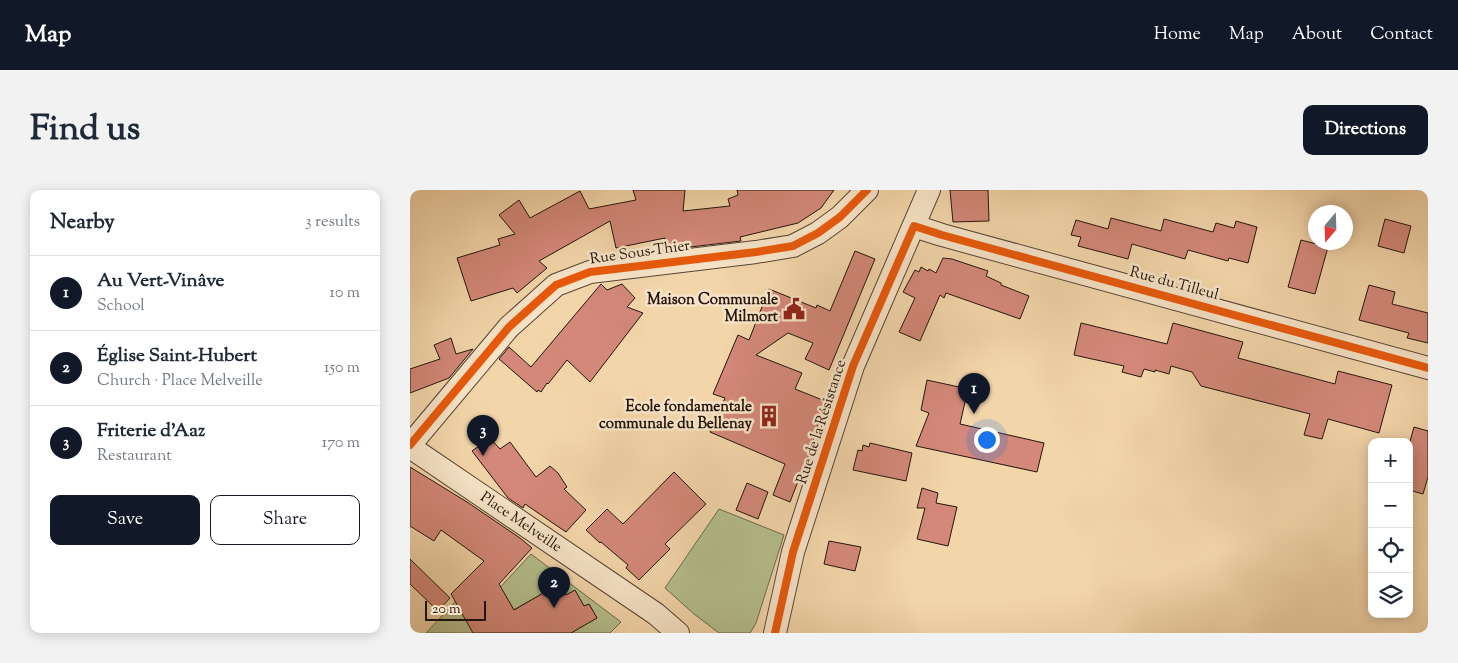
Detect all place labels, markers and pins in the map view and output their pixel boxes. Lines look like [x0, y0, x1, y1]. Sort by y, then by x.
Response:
place label: Maison Communale Milmort [647, 290, 779, 328]
public building icon: Maison Communale Milmort [781, 296, 807, 322]
pin: 1 [958, 373, 990, 414]
place label: Ecole fondamentale communale du Bellenay [599, 397, 753, 435]
building icon: Ecole fondamentale communale du Bellenay [756, 403, 782, 429]
pin: 3 [467, 415, 499, 456]
pin: 2 [538, 567, 570, 608]

